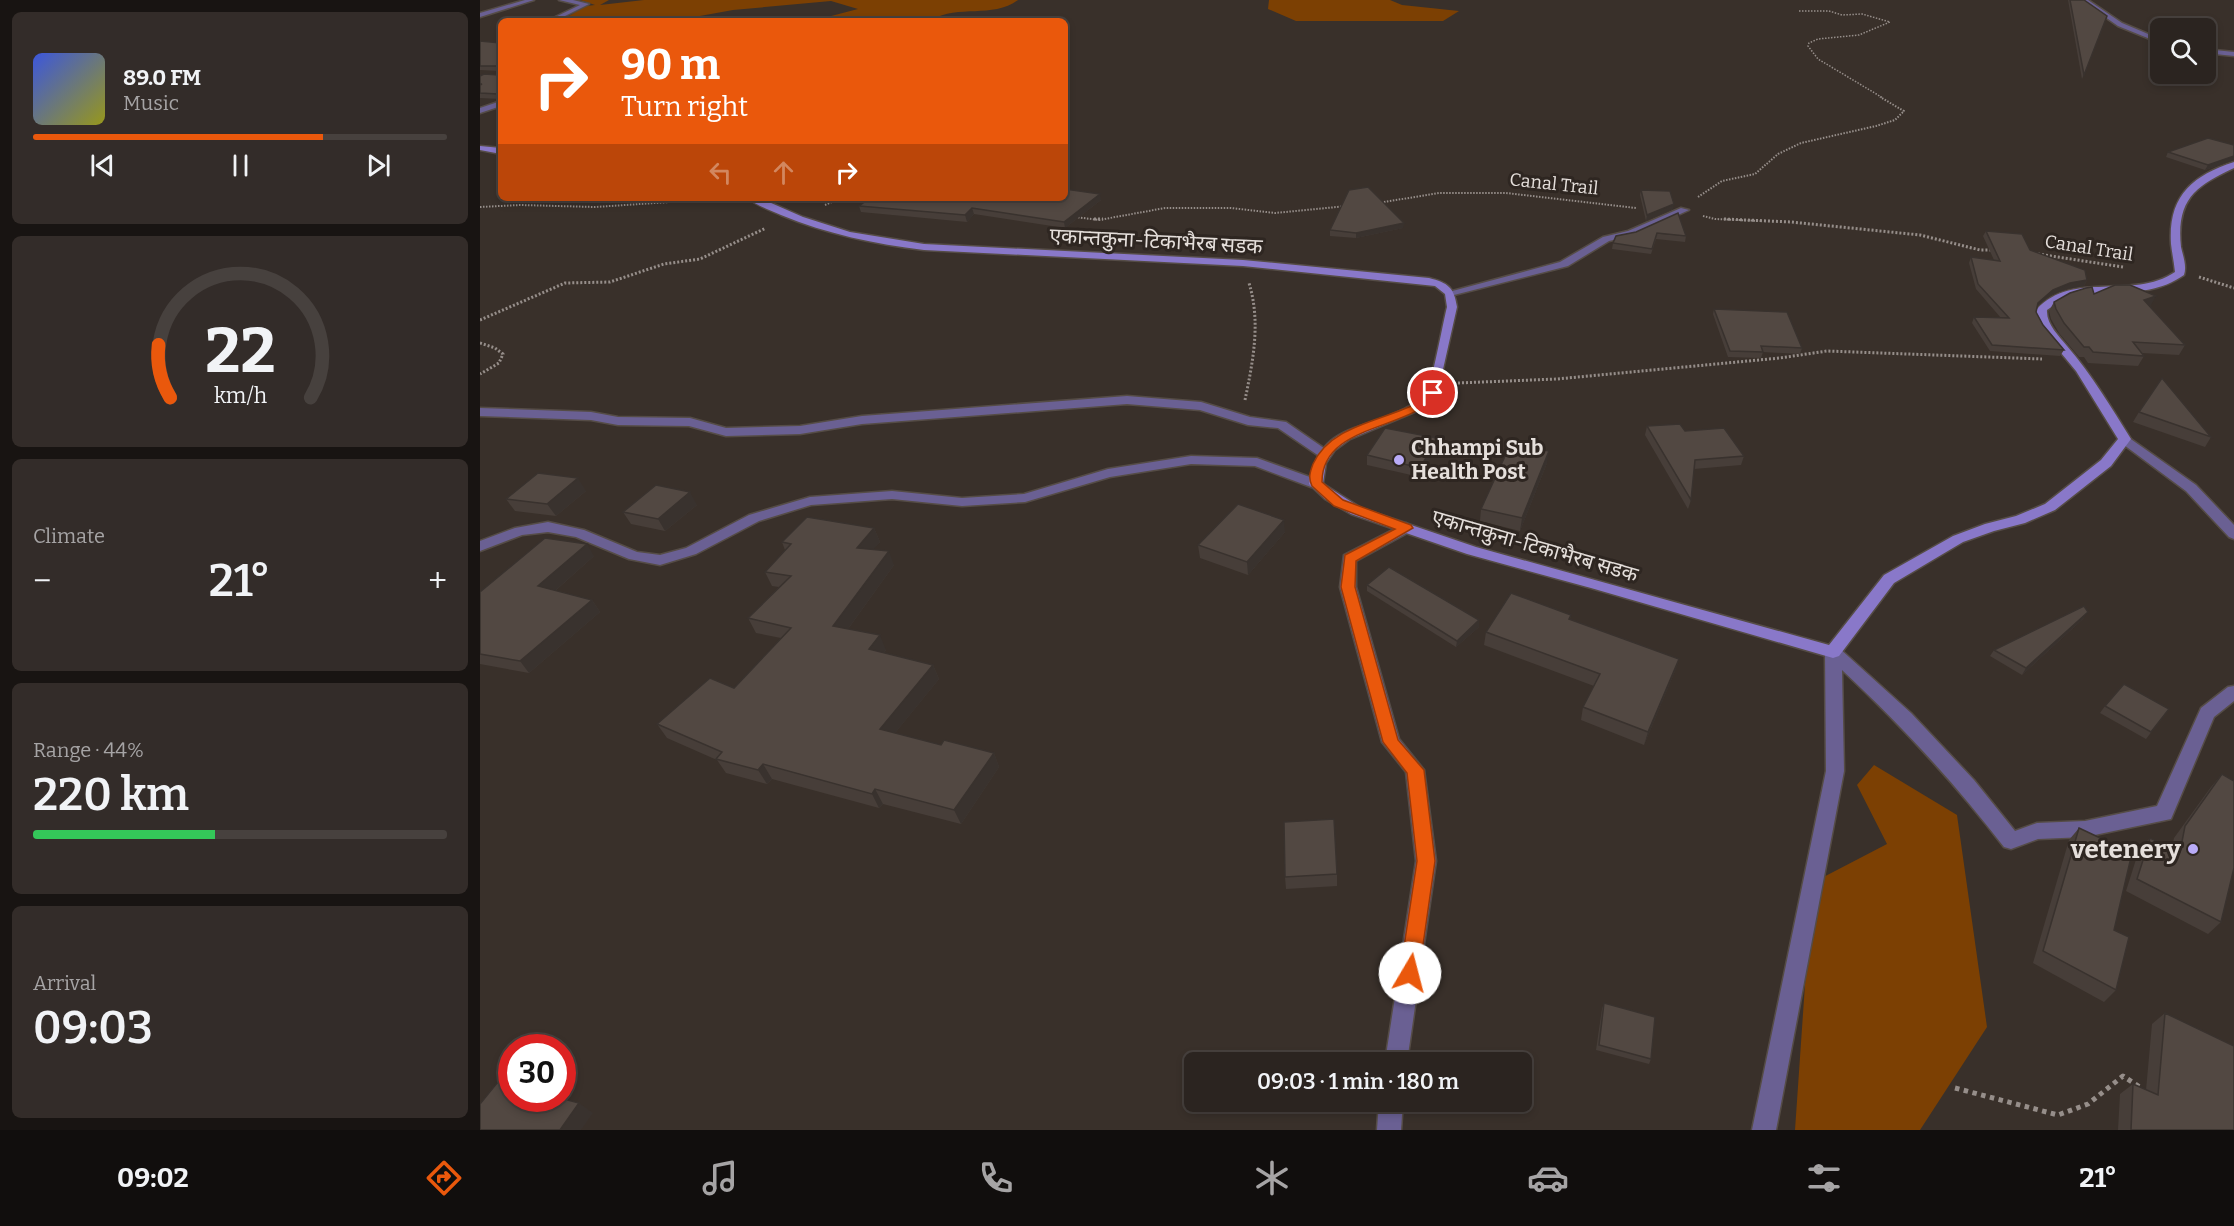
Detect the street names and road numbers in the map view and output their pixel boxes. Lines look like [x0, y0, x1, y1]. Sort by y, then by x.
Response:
street label: Canal Trail [1509, 168, 1599, 200]
street label: एकान्तकुना-टिकाभैरब सडक [1049, 222, 1264, 260]
street label: Canal Trail [2043, 230, 2135, 266]
street label: एकान्तकुना-टिकाभैरब सडक [1429, 504, 1642, 588]

